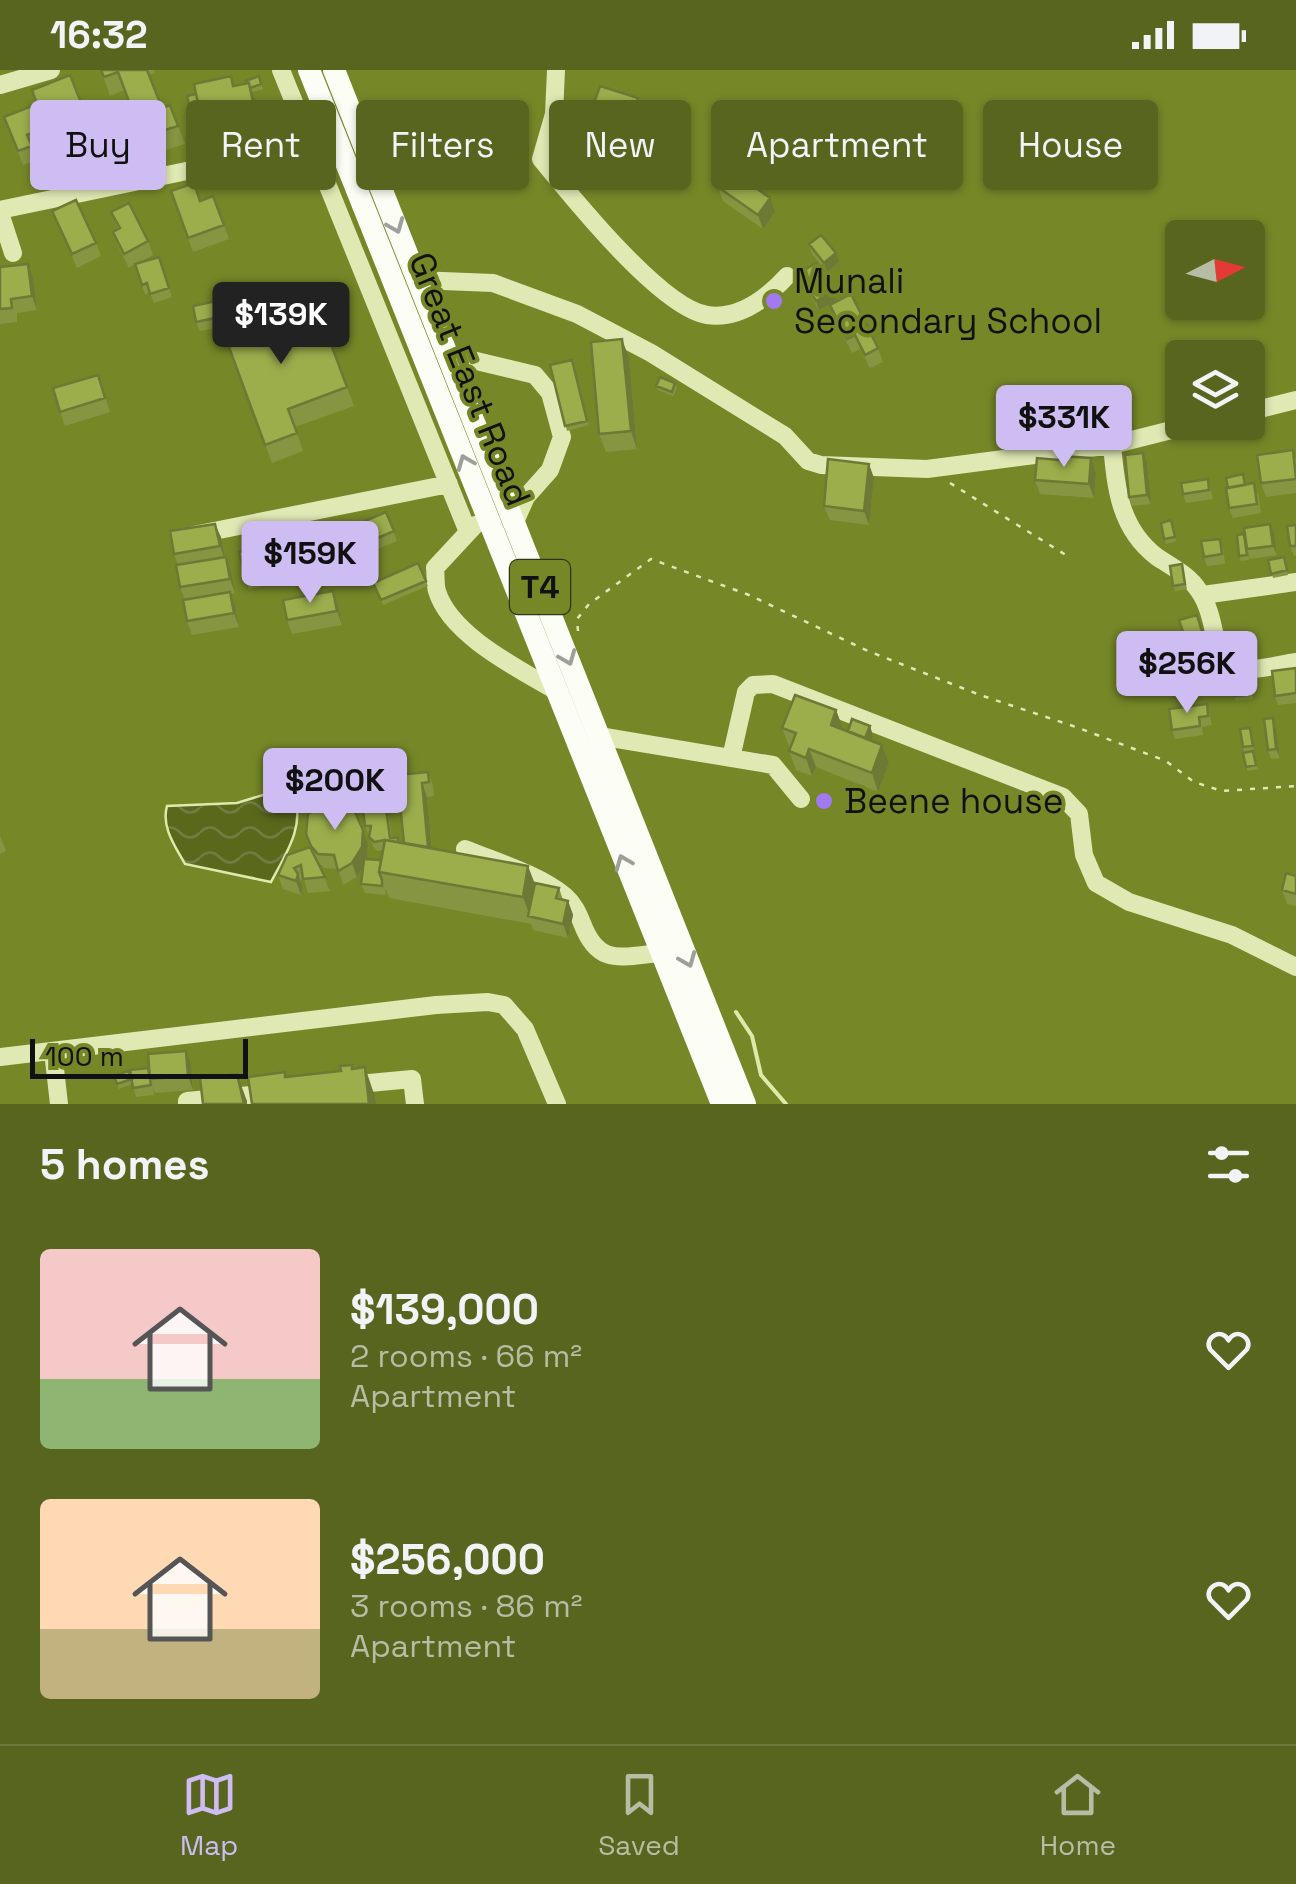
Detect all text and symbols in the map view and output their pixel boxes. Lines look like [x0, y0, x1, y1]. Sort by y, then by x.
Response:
text: 16:32 [50, 11, 148, 59]
chip: Buy [30, 100, 166, 190]
chip: Rent [186, 100, 336, 190]
chip: Filters [356, 100, 529, 190]
chip: New [549, 100, 691, 190]
chip: Apartment [711, 100, 963, 190]
chip: House [983, 100, 1158, 190]
one-way arrow [384, 216, 404, 233]
north arrow [1165, 220, 1265, 320]
map controls [1165, 220, 1265, 440]
street label: Great East Road [399, 246, 541, 512]
place label: Munali Secondary School [794, 259, 1102, 343]
pin: $139K [211, 282, 351, 367]
marker: Munali Secondary School [763, 290, 785, 312]
text: $139K [234, 294, 328, 334]
button: layers [1165, 340, 1265, 440]
pin: $331K [994, 385, 1134, 470]
text: $331K [1018, 397, 1110, 437]
one-way arrow [457, 455, 477, 472]
pin: $159K [240, 521, 380, 606]
text: $159K [264, 533, 356, 573]
road number: T4 [510, 560, 570, 614]
pin: $256K [1117, 631, 1257, 716]
text: $256K [1138, 643, 1236, 683]
one-way arrow [556, 648, 576, 666]
pin: $200K [265, 748, 405, 833]
text: $200K [285, 760, 385, 800]
place label: Beene house [844, 779, 1063, 823]
marker: Beene house [813, 790, 835, 812]
one-way arrow [615, 854, 635, 872]
one-way arrow [676, 950, 696, 968]
scale bar [30, 1034, 248, 1078]
text: 100 m [45, 1038, 124, 1074]
icon: filters [1201, 1137, 1256, 1192]
text: 5 homes [40, 1138, 210, 1191]
text: $139,000 [350, 1283, 539, 1336]
icon: home [120, 1289, 240, 1409]
icon: heart [1201, 1322, 1256, 1377]
text: 2 rooms · 66 m² [350, 1336, 582, 1376]
text: Apartment [350, 1376, 516, 1416]
text: $256,000 [350, 1533, 545, 1586]
icon: home [120, 1539, 240, 1659]
icon: heart [1201, 1572, 1256, 1627]
text: 3 rooms · 86 m² [350, 1586, 582, 1626]
text: Apartment [350, 1626, 516, 1666]
tab: Map [180, 1767, 238, 1863]
tab: Saved [598, 1767, 680, 1863]
tab: Home [1040, 1767, 1116, 1863]

